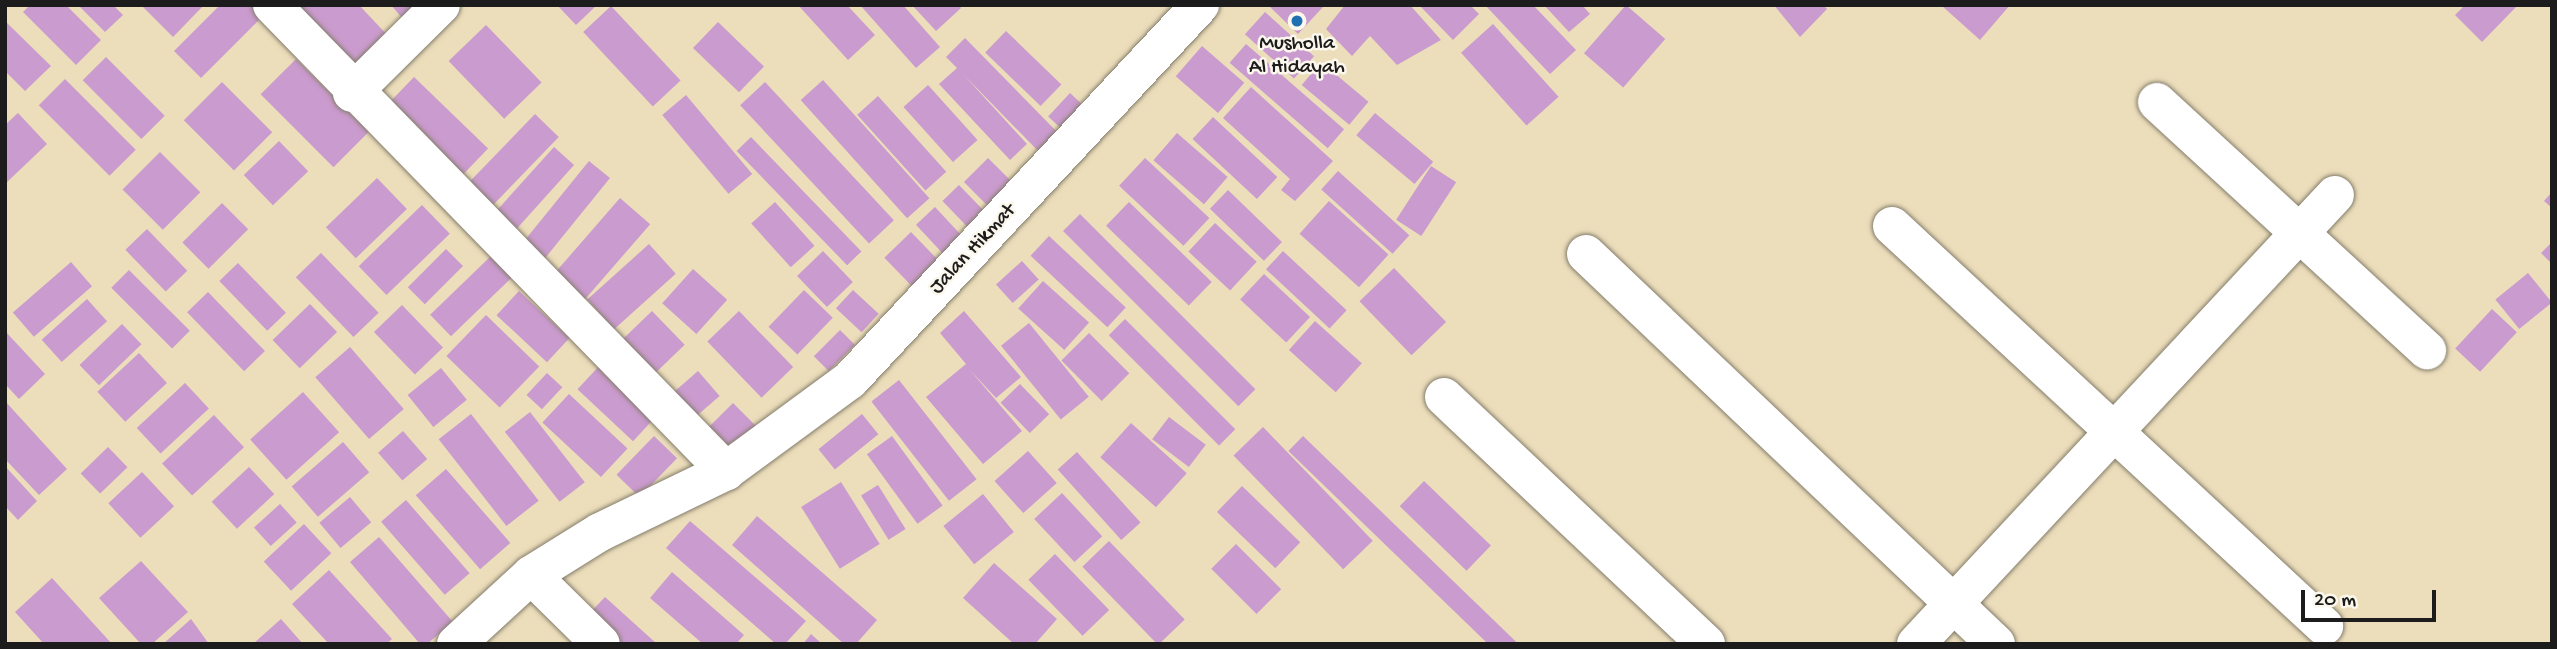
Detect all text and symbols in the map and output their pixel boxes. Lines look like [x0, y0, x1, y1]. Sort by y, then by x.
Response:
marker: Musholla Al Hidayah [1289, 13, 1305, 29]
place label: Musholla Al Hidayah [1249, 32, 1345, 82]
street label: Jalan Hikmat [926, 199, 1022, 301]
scale bar [2305, 576, 2440, 620]
text: 20 m [2314, 589, 2356, 614]

